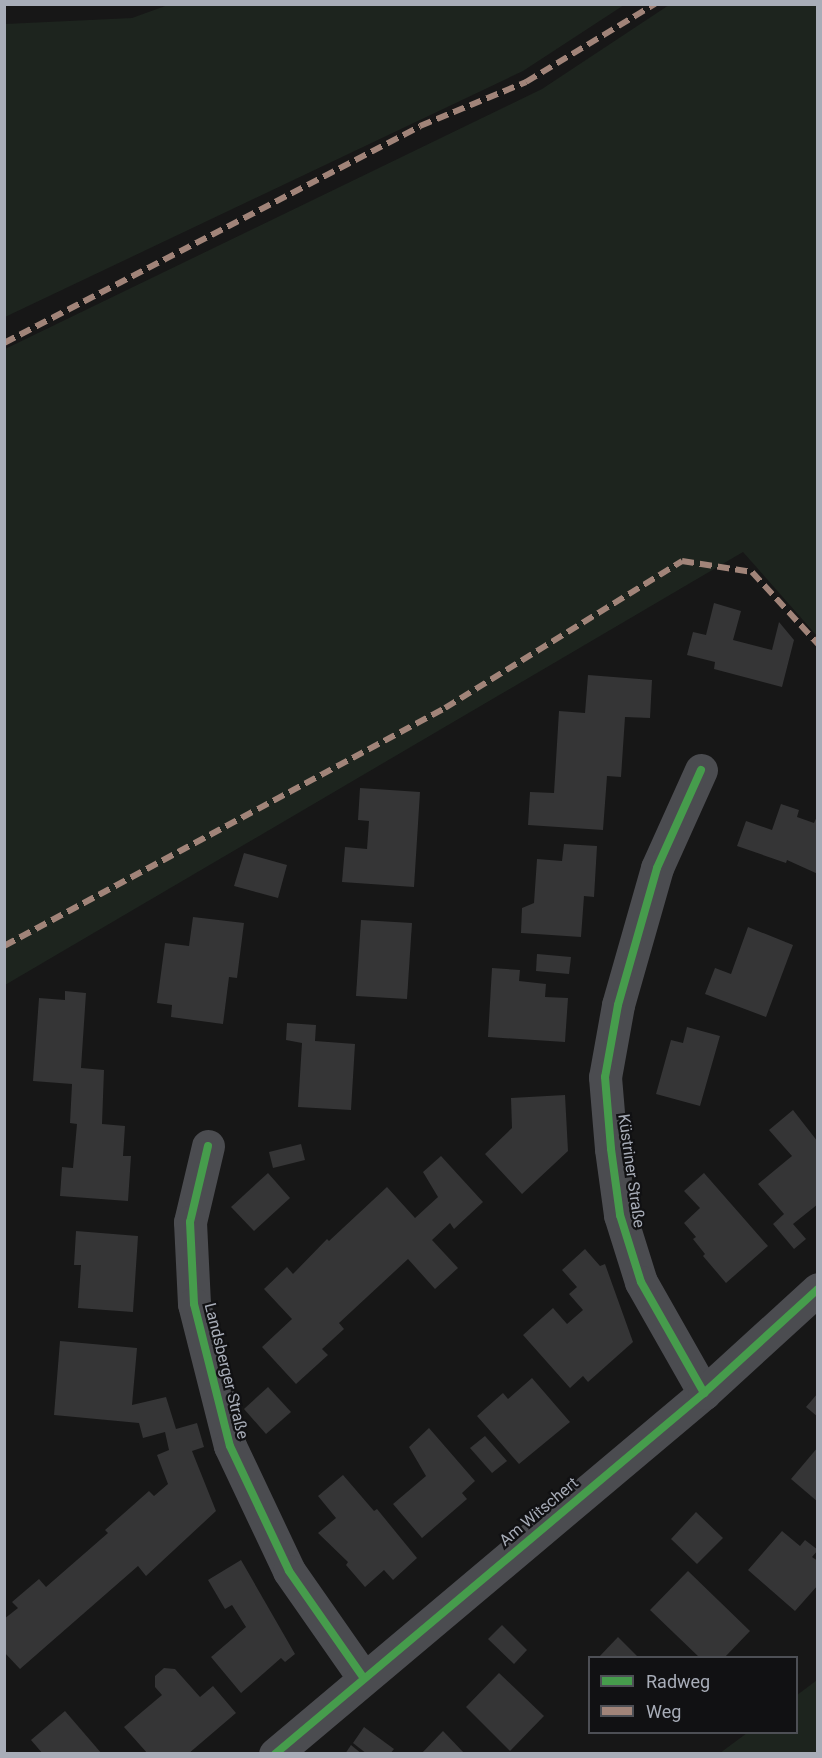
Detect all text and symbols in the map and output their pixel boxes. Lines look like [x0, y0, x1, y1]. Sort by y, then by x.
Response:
street label: Küstriner Straße [614, 1113, 648, 1229]
street label: Landsberger Straße [200, 1301, 252, 1441]
street label: Am Witschert [496, 1474, 582, 1550]
legend [588, 1656, 798, 1734]
text: Radweg [646, 1671, 710, 1692]
text: Weg [646, 1701, 681, 1722]

